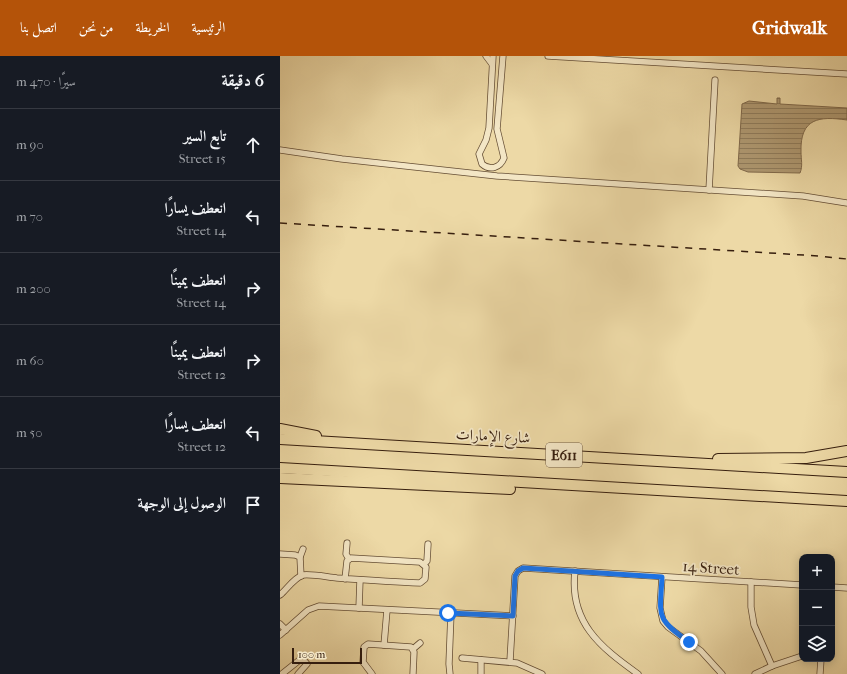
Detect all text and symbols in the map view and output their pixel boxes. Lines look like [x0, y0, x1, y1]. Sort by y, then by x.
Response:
text: Gridwalk [752, 17, 827, 39]
text: اتصل بنا [20, 19, 57, 36]
text: من نحن [79, 19, 114, 36]
text: الخريطة [136, 19, 170, 36]
text: الرئيسية [192, 19, 225, 36]
text: 6 دقيقة [221, 70, 264, 90]
text: سيرًا · 470 m [16, 74, 76, 89]
text: تابع السير [184, 127, 226, 145]
icon: ahead [242, 134, 264, 156]
text: 90 m [16, 137, 44, 152]
text: 15 Street [179, 151, 226, 166]
text: انعطف يسارًا [165, 199, 226, 217]
icon: left [242, 206, 264, 228]
text: 70 m [16, 209, 43, 224]
text: 14 Street [177, 223, 226, 238]
text: انعطف يمينًا [171, 271, 226, 289]
icon: right [242, 278, 264, 300]
text: 200 m [16, 281, 51, 296]
text: 14 Street [177, 295, 226, 310]
text: انعطف يمينًا [171, 343, 226, 361]
icon: right [242, 350, 264, 372]
text: 60 m [16, 353, 44, 368]
text: 12 Street [178, 367, 226, 382]
text: انعطف يسارًا [165, 415, 226, 433]
icon: left [242, 422, 264, 444]
text: 50 m [16, 425, 42, 440]
street label: شارع الإمارات [455, 425, 531, 451]
text: 12 Street [178, 439, 226, 454]
road number: E611 [546, 443, 582, 467]
text: الوصول إلى الوجهة [137, 494, 226, 512]
icon: arrive [242, 494, 264, 516]
map controls [799, 554, 835, 662]
button: + [799, 554, 835, 590]
street label: 14 Street [682, 557, 741, 579]
button: − [799, 590, 835, 626]
route start [439, 604, 457, 622]
button: layers [799, 626, 835, 662]
route end [680, 633, 698, 651]
scale bar [292, 646, 362, 665]
text: 100 m [298, 648, 326, 661]

